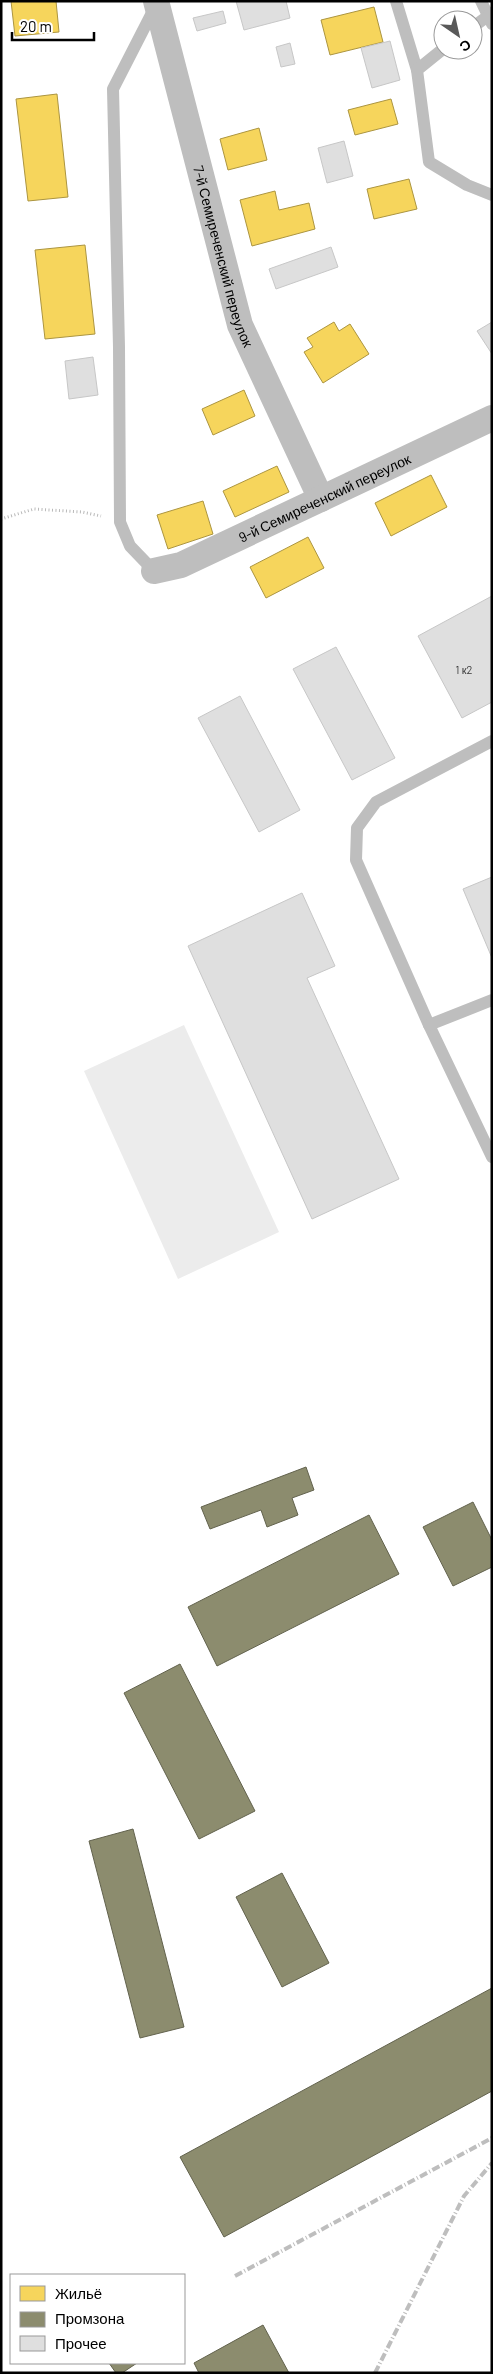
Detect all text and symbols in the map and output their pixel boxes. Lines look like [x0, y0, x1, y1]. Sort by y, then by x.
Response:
scale bar [12, 10, 95, 42]
north arrow [433, 10, 483, 60]
text: 20 m [20, 17, 52, 35]
text: С [457, 36, 474, 56]
street label: 7-й Семиреченский переулок [190, 164, 258, 350]
street label: 9-й Семиреченский переулок [235, 449, 414, 545]
house number: 1 к2 [456, 663, 472, 676]
legend [10, 2274, 185, 2364]
text: Жильё [55, 2284, 102, 2302]
text: Промзона [55, 2309, 125, 2327]
text: Прочее [55, 2334, 107, 2352]

